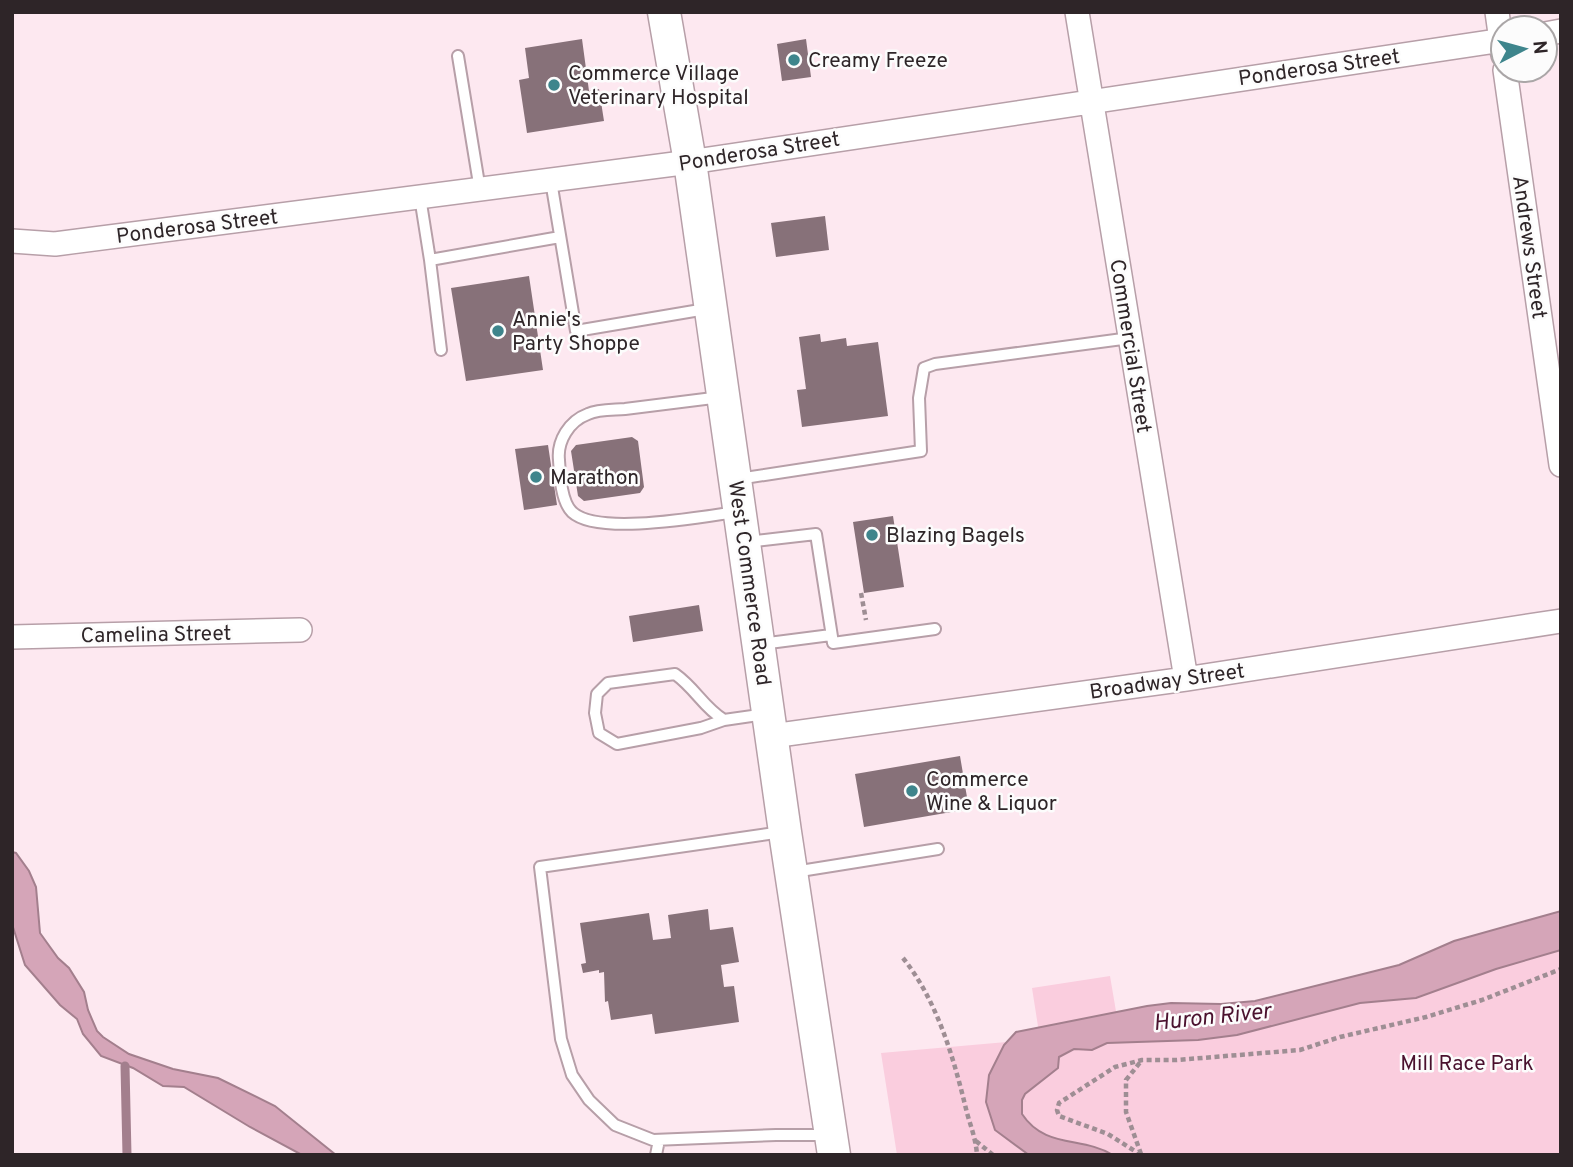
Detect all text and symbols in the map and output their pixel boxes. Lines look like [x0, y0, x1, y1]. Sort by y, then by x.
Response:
north arrow [1489, 14, 1559, 84]
text: N [1526, 39, 1552, 55]
street label: Ponderosa Street [1237, 44, 1402, 93]
place label: Creamy Freeze [808, 48, 948, 75]
marker: Creamy Freeze [786, 52, 802, 68]
place label: Commerce Village Veterinary Hospital [568, 61, 749, 112]
marker: Commerce Village Veterinary Hospital [546, 77, 562, 93]
street label: Ponderosa Street [677, 126, 842, 179]
street label: Andrews Street [1505, 174, 1552, 321]
street label: Ponderosa Street [115, 204, 280, 251]
street label: Commercial Street [1102, 257, 1157, 435]
place label: Annie's Party Shoppe [512, 307, 640, 358]
marker: Annie's Party Shoppe [490, 323, 506, 339]
place label: Marathon [550, 465, 639, 492]
marker: Marathon [528, 469, 544, 485]
street label: West Commerce Road [721, 479, 776, 688]
place label: Blazing Bagels [886, 523, 1025, 550]
marker: Blazing Bagels [864, 527, 880, 543]
street label: Camelina Street [80, 621, 232, 650]
street label: Broadway Street [1088, 658, 1246, 707]
place label: Commerce Wine & Liquor [926, 767, 1057, 818]
marker: Commerce Wine & Liquor [904, 783, 920, 799]
water label: Huron River [1152, 998, 1275, 1039]
park label: Mill Race Park [1400, 1051, 1534, 1078]

